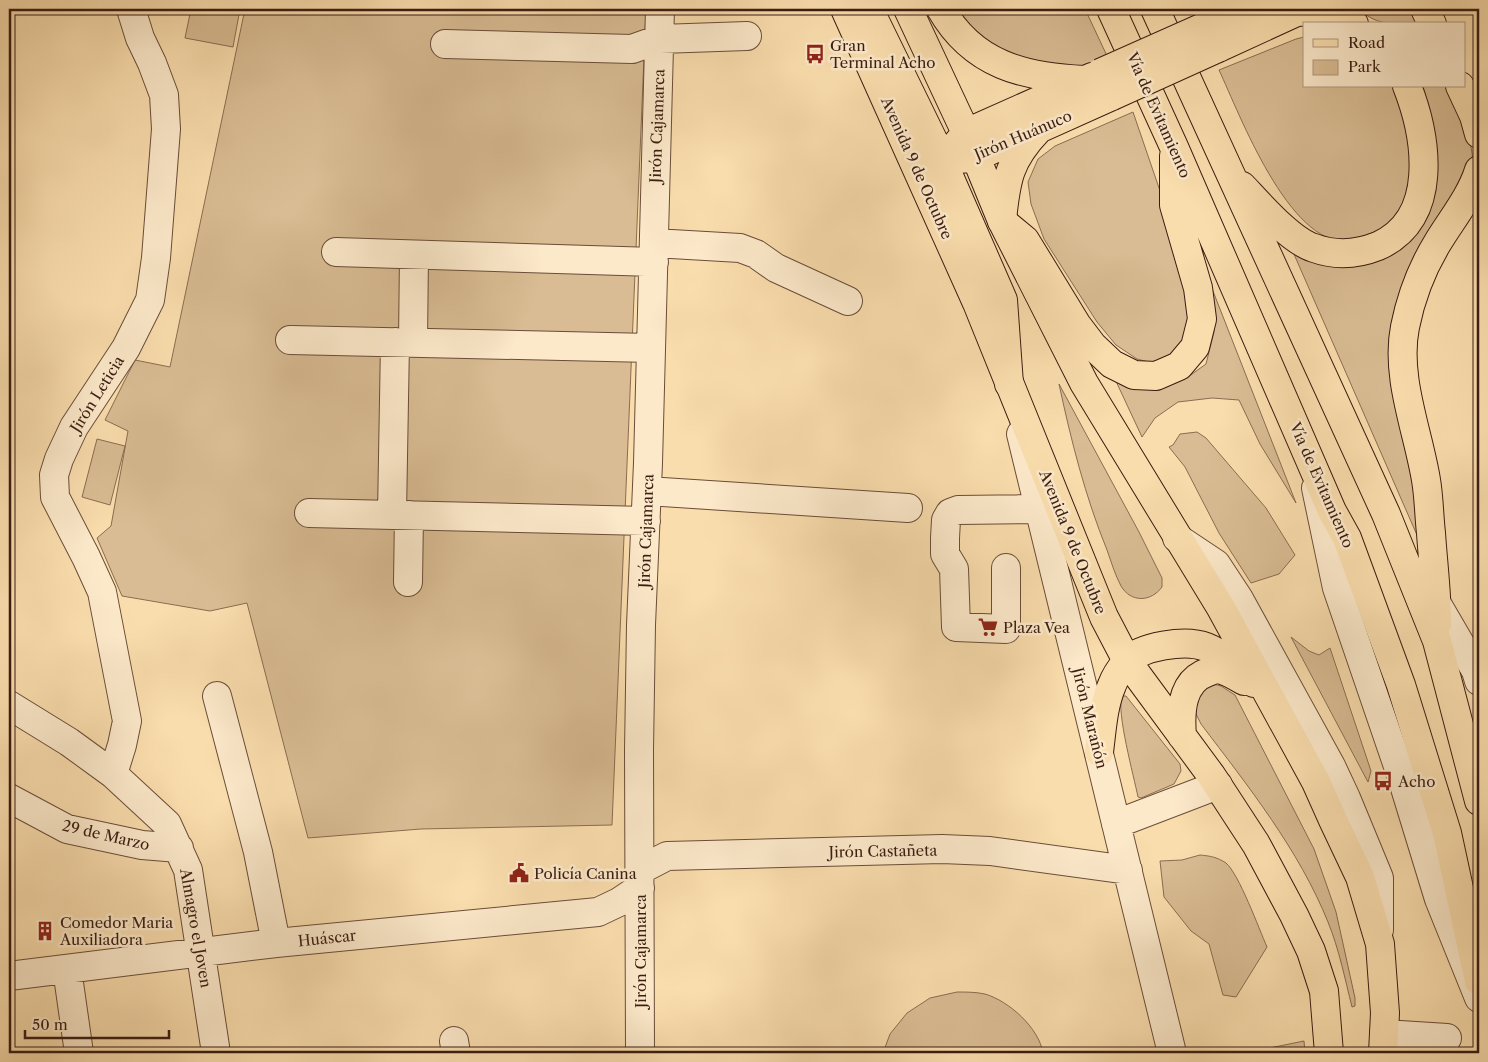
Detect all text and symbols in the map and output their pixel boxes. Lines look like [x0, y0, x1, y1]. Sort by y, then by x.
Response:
legend [1303, 22, 1466, 88]
text: Road [1348, 33, 1385, 52]
place label: Gran Terminal Acho [830, 36, 936, 72]
bus stop icon: Gran Terminal Acho [804, 43, 826, 65]
street label: Vía de Evitamiento [1122, 48, 1195, 181]
text: Park [1348, 57, 1382, 76]
street label: Jirón Cajamarca [645, 69, 668, 185]
street label: Avenida 9 de Octubre [877, 93, 957, 242]
street label: Jirón Huánuco [970, 106, 1075, 165]
street label: Jirón Leticia [65, 352, 128, 438]
street label: Vía de Evitamiento [1285, 418, 1358, 551]
street label: Avenida 9 de Octubre [1035, 466, 1111, 617]
street label: Jirón Cajamarca [634, 474, 657, 590]
supermarket icon: Plaza Vea [977, 616, 999, 638]
place label: Plaza Vea [1003, 618, 1070, 637]
street label: Jirón Marañón [1068, 664, 1112, 771]
bus stop icon: Acho [1372, 770, 1394, 792]
place label: Acho [1397, 772, 1435, 791]
street label: 29 de Marzo [60, 816, 152, 854]
street label: Jirón Castañeta [827, 841, 938, 861]
public building icon: Policía Canina [508, 862, 530, 884]
place label: Policía Canina [534, 864, 637, 883]
street label: Almagro el Joven [176, 866, 216, 990]
street label: Jirón Cajamarca [631, 894, 650, 1010]
place label: Comedor Maria Auxiliadora [59, 913, 173, 949]
building icon: Comedor Maria Auxiliadora [34, 920, 56, 942]
street label: Huáscar [297, 925, 358, 951]
scale bar [25, 1007, 169, 1039]
text: 50 m [32, 1015, 68, 1034]

